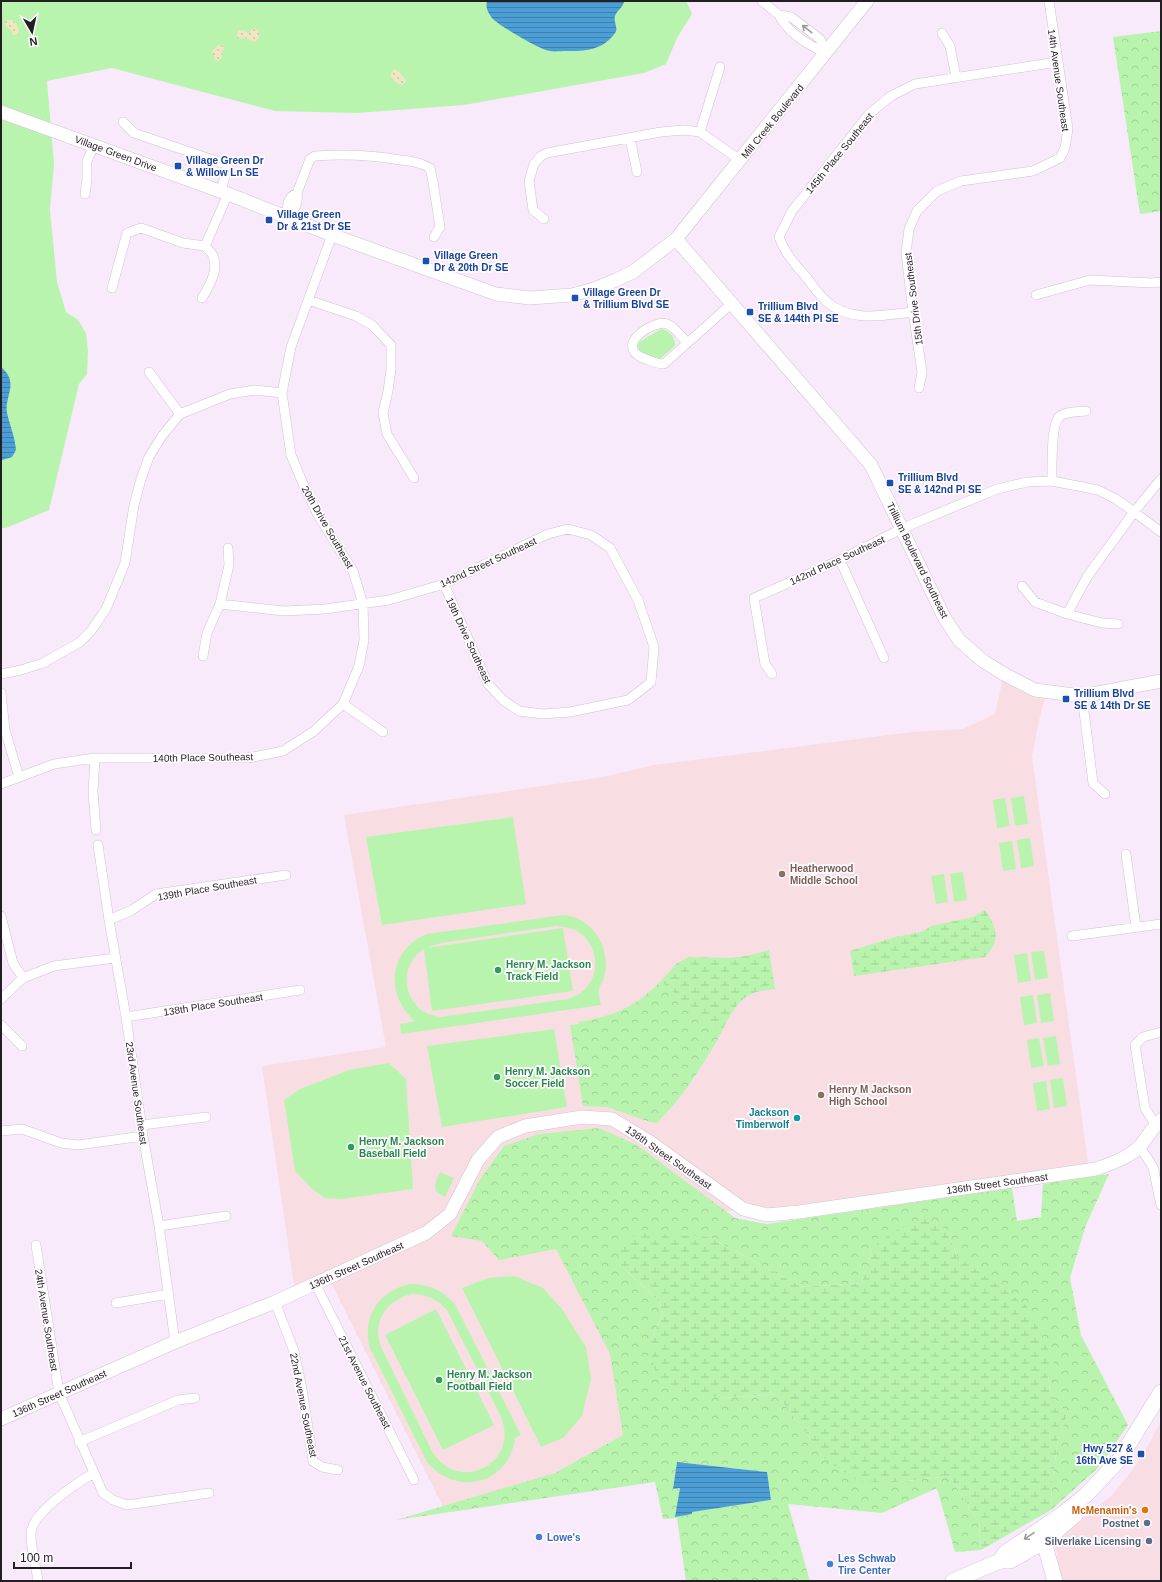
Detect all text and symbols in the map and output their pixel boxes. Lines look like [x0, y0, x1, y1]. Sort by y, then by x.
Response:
north arrow [12, 12, 52, 52]
one-way arrow [801, 25, 812, 33]
street label: 14th Avenue Southeast [1046, 28, 1071, 132]
text: N [29, 35, 38, 48]
street label: Mill Creek Boulevard [739, 82, 806, 161]
street label: 145th Place Southeast [803, 111, 875, 196]
street label: Village Green Drive [73, 134, 159, 174]
place label: Village Green Dr & Willow Ln SE [186, 155, 264, 178]
marker: Village Green Dr & Willow Ln SE [173, 161, 183, 171]
place label: Village Green Dr & 21st Dr SE [277, 209, 351, 232]
marker: Village Green Dr & 21st Dr SE [264, 215, 274, 225]
place label: Village Green Dr & 20th Dr SE [434, 250, 509, 273]
street label: 15th Drive Southeast [902, 252, 925, 346]
marker: Village Green Dr & 20th Dr SE [421, 256, 431, 266]
place label: Village Green Dr & Trillium Blvd SE [583, 287, 669, 310]
marker: Village Green Dr & Trillium Blvd SE [570, 293, 580, 303]
place label: Trillium Blvd SE & 144th Pl SE [758, 301, 839, 324]
marker: Trillium Blvd SE & 144th Pl SE [745, 307, 755, 317]
place label: Trillium Blvd SE & 142nd Pl SE [898, 472, 982, 495]
marker: Trillium Blvd SE & 142nd Pl SE [885, 478, 895, 488]
street label: 20th Drive Southeast [299, 484, 356, 571]
street label: Trillium Boulevard Southeast [885, 501, 951, 620]
street label: 142nd Place Southeast [788, 534, 887, 587]
street label: 142nd Street Southeast [438, 535, 538, 590]
street label: 19th Drive Southeast [444, 596, 493, 685]
place label: Trillium Blvd SE & 14th Dr SE [1074, 688, 1151, 711]
marker: Trillium Blvd SE & 14th Dr SE [1061, 694, 1071, 704]
street label: 140th Place Southeast [153, 751, 254, 764]
place label: Heatherwood Middle School [790, 863, 858, 886]
marker: Heatherwood Middle School [777, 869, 787, 879]
street label: 139th Place Southeast [157, 874, 258, 903]
place label: Henry M. Jackson Track Field [506, 959, 591, 982]
marker: Henry M. Jackson Track Field [493, 965, 503, 975]
street label: 138th Place Southeast [163, 991, 264, 1018]
street label: 23rd Avenue Southeast [124, 1041, 149, 1145]
place label: Henry M. Jackson Soccer Field [505, 1066, 590, 1089]
marker: Henry M. Jackson Soccer Field [492, 1072, 502, 1082]
place label: Henry M Jackson High School [829, 1084, 911, 1107]
marker: Henry M Jackson High School [816, 1090, 826, 1100]
place label: Jackson Timberwolf [736, 1107, 790, 1130]
marker: Jackson Timberwolf [792, 1113, 802, 1123]
street label: 136th Street Southeast [624, 1124, 714, 1191]
place label: Henry M. Jackson Baseball Field [359, 1136, 444, 1159]
marker: Henry M. Jackson Baseball Field [346, 1142, 356, 1152]
street label: 136th Street Southeast [946, 1171, 1049, 1196]
street label: 136th Street Southeast [307, 1240, 405, 1291]
street label: 24th Avenue Southeast [33, 1268, 60, 1372]
street label: 21st Avenue Southeast [336, 1334, 393, 1431]
street label: 22nd Avenue Southeast [288, 1352, 319, 1458]
street label: 136th Street Southeast [10, 1368, 108, 1419]
place label: Henry M. Jackson Football Field [447, 1369, 532, 1392]
marker: Henry M. Jackson Football Field [434, 1375, 444, 1385]
place label: Hwy 527 & 16th Ave SE [1076, 1443, 1133, 1466]
marker: Hwy 527 & 16th Ave SE [1136, 1449, 1146, 1459]
place label: McMenamin's [1072, 1505, 1137, 1516]
marker: McMenamin's [1140, 1505, 1150, 1515]
place label: Postnet [1102, 1518, 1140, 1529]
marker: Postnet [1142, 1518, 1152, 1528]
marker: Lowe's [534, 1532, 544, 1542]
place label: Lowe's [547, 1532, 581, 1543]
one-way arrow [1024, 1532, 1035, 1540]
place label: Silverlake Licensing [1045, 1536, 1141, 1547]
marker: Silverlake Licensing [1144, 1536, 1154, 1546]
scale bar [14, 1544, 131, 1570]
text: 100 m [20, 1551, 53, 1565]
place label: Les Schwab Tire Center [838, 1553, 896, 1576]
marker: Les Schwab Tire Center [825, 1559, 835, 1569]

